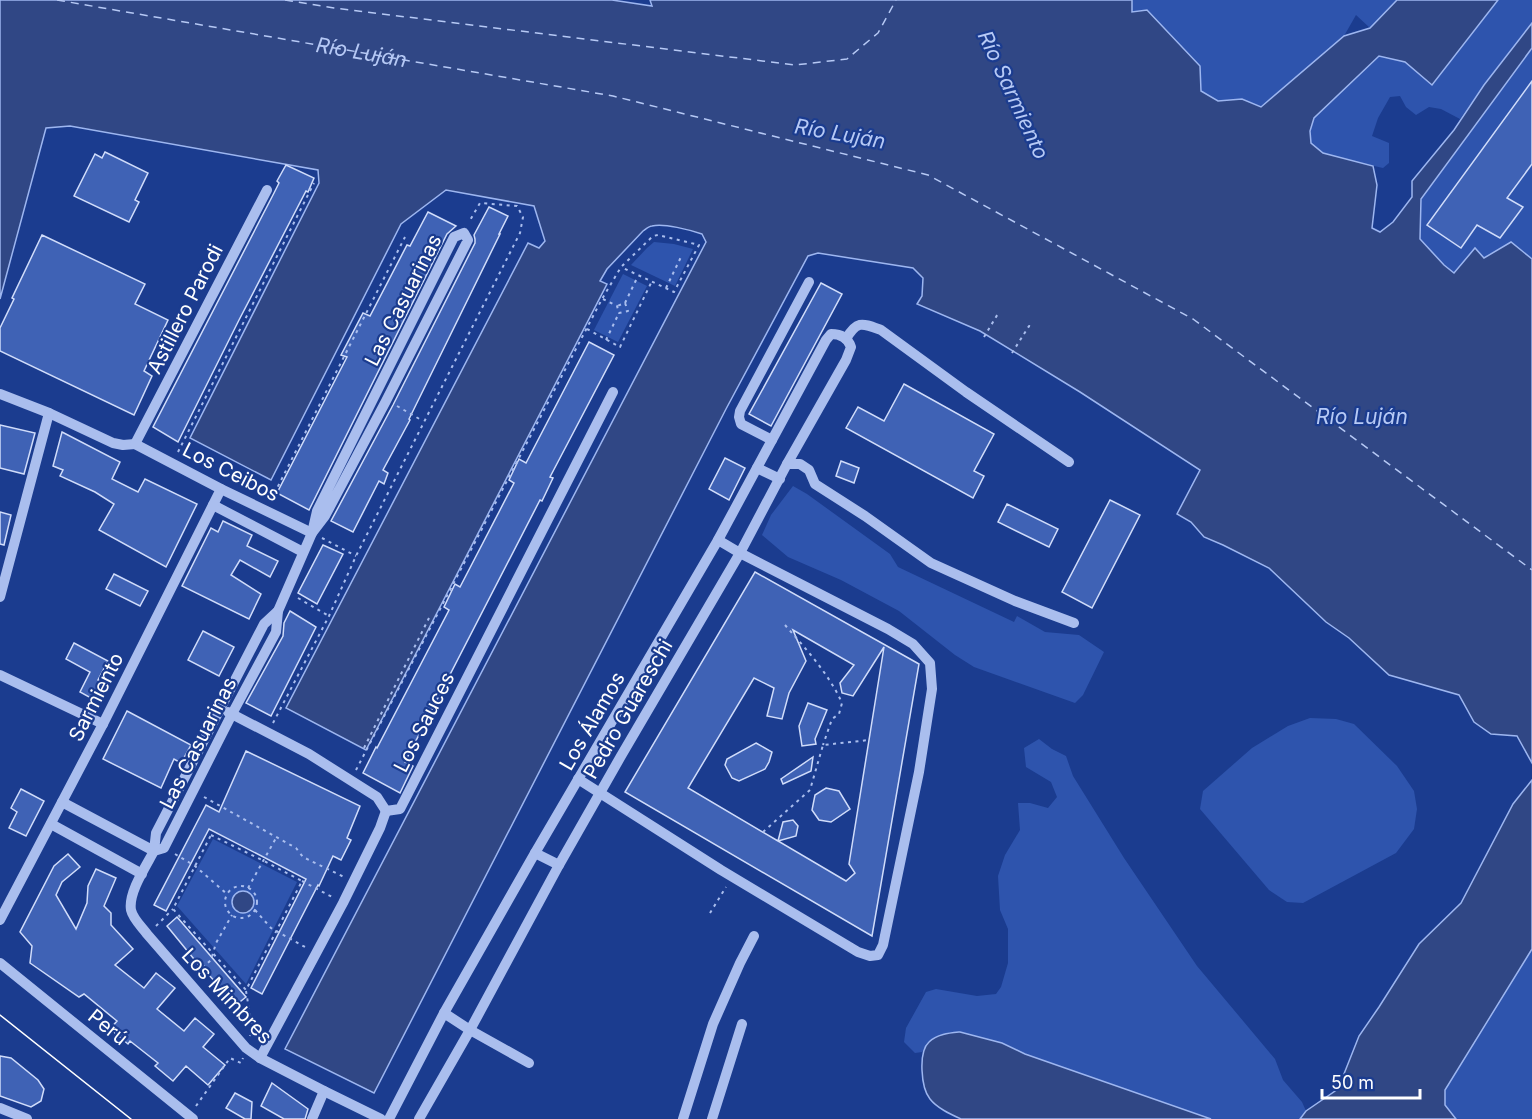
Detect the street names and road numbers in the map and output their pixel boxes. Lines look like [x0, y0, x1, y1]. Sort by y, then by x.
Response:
street label: Las Casuarinas [360, 230, 446, 370]
street label: Astillero Parodi [142, 240, 228, 378]
street label: Los Ceibos [179, 437, 283, 507]
street label: Pedro Guareschi [578, 635, 678, 783]
street label: Sarmiento [63, 649, 129, 745]
street label: Los Álamos [553, 667, 630, 774]
street label: Los Sauces [389, 668, 459, 776]
street label: Las Casuarinas [155, 673, 241, 813]
street label: Los Mimbres [177, 943, 277, 1049]
street label: Perú [83, 1004, 133, 1050]

